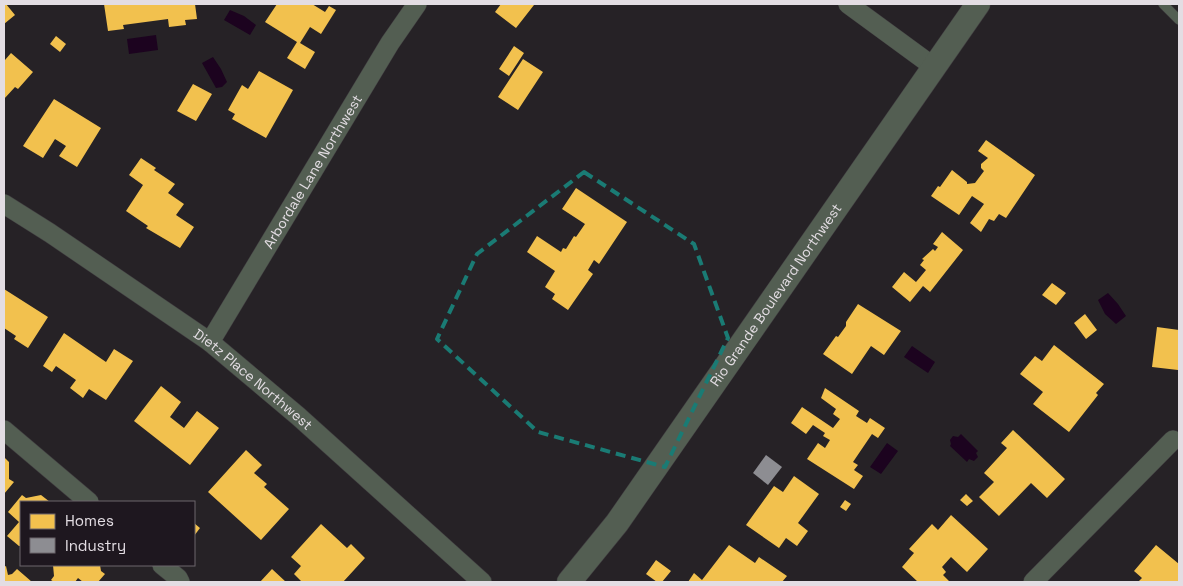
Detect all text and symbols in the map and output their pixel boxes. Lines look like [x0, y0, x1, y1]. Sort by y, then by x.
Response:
street label: Arbordale Lane Northwest [259, 91, 366, 252]
street label: Rio Grande Boulevard Northwest [706, 200, 846, 390]
street label: Dietz Place Northwest [190, 325, 316, 434]
legend [20, 501, 195, 566]
text: Homes [65, 511, 114, 530]
text: Industry [65, 536, 126, 555]

